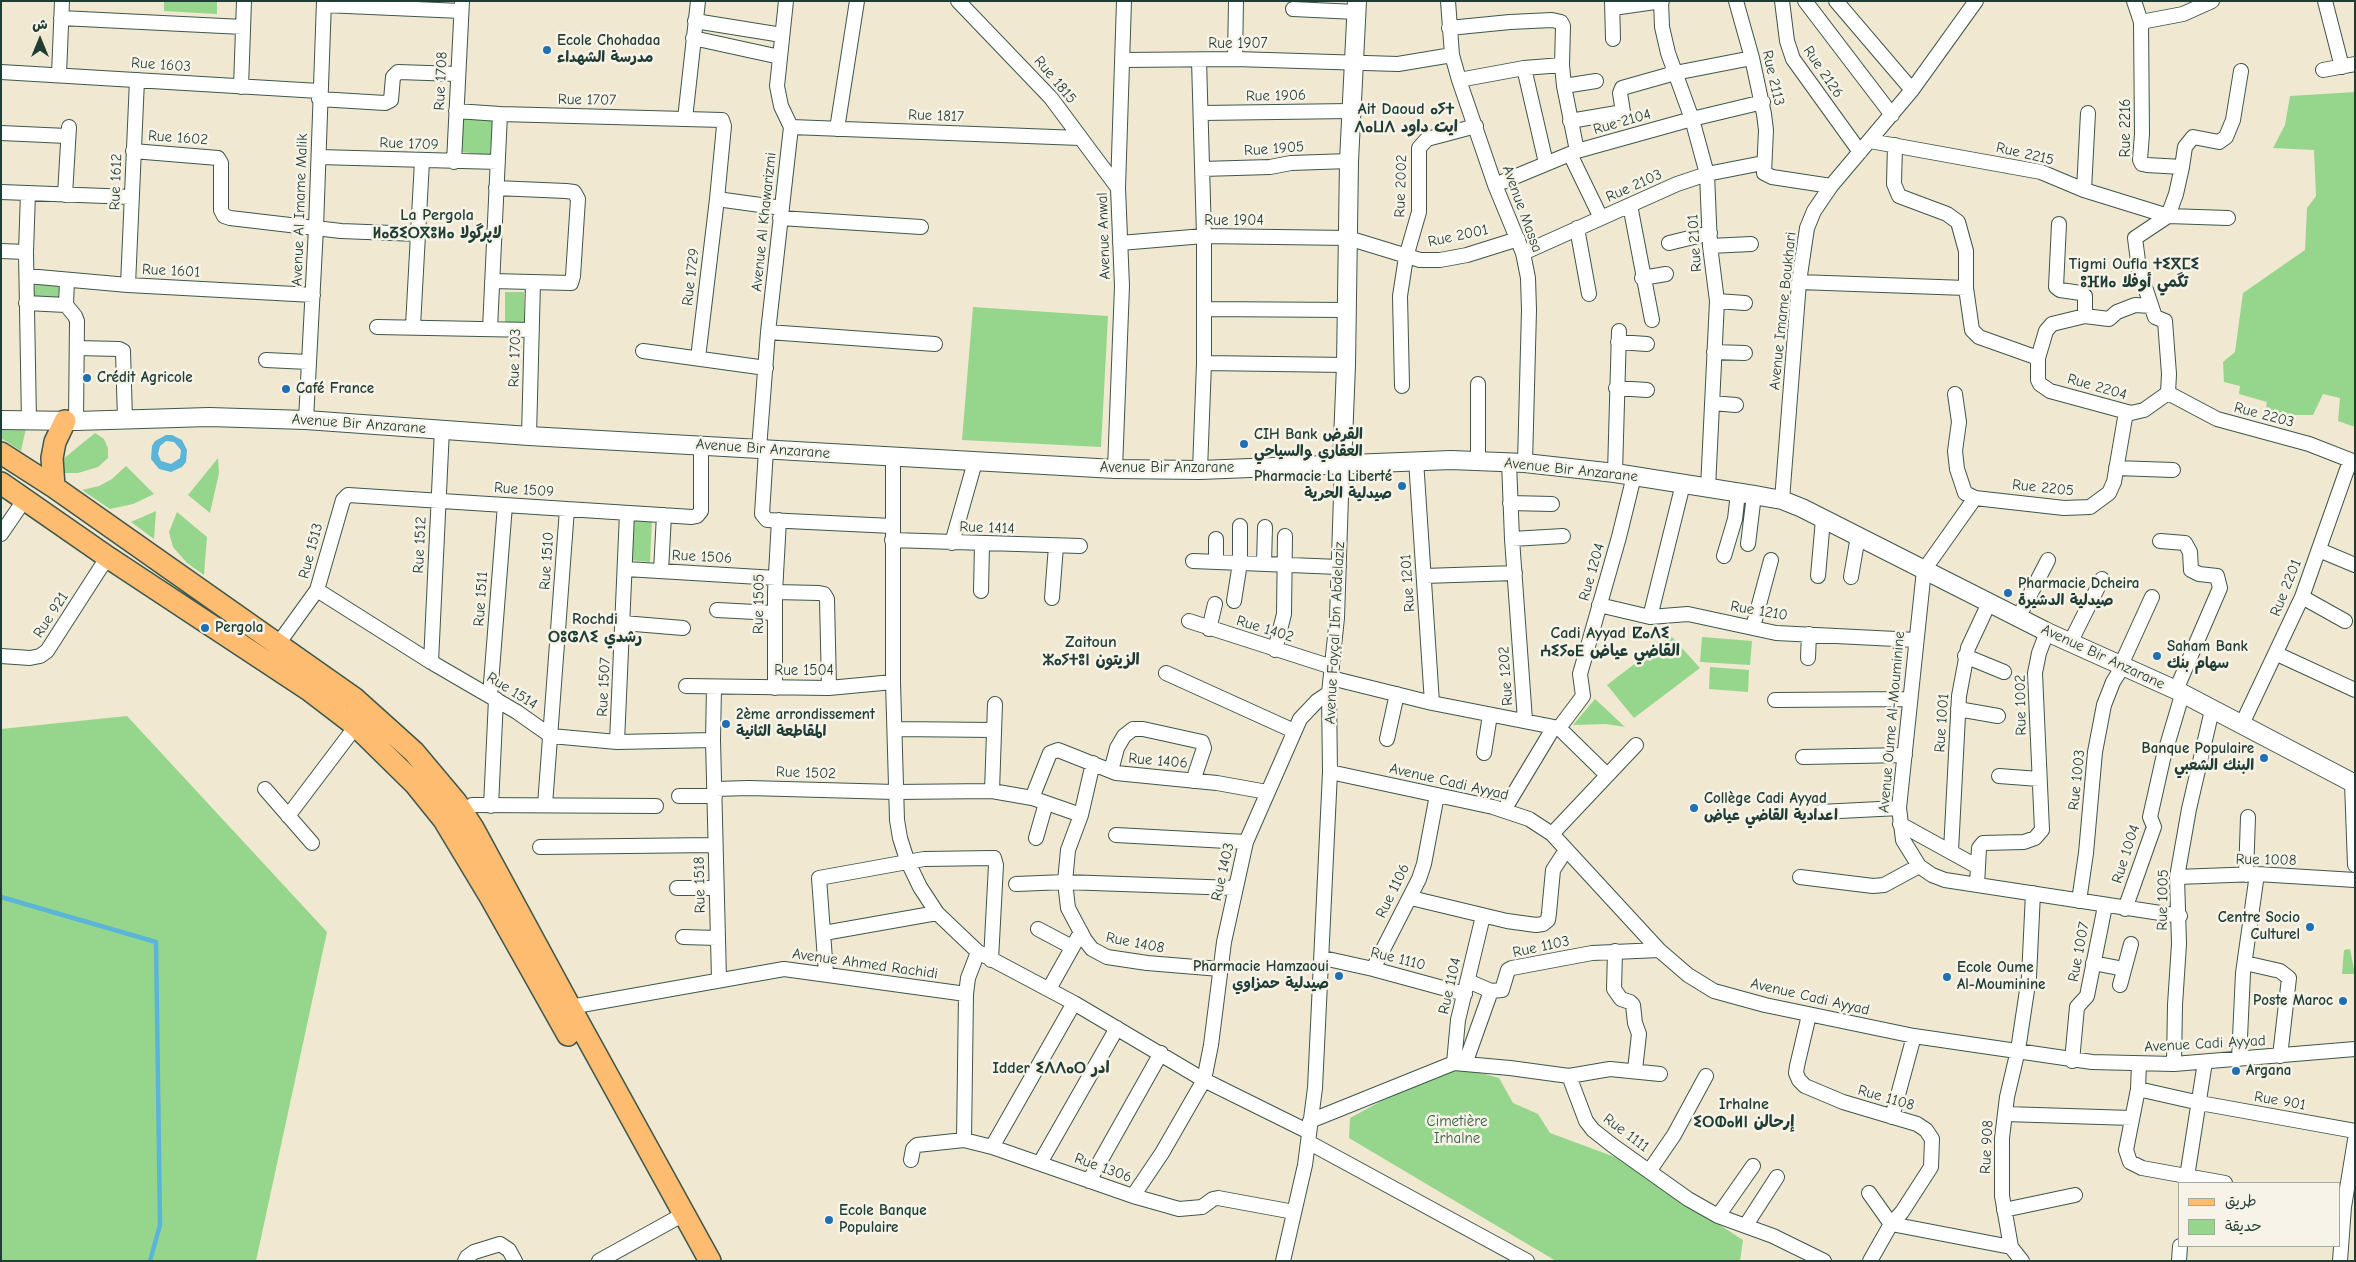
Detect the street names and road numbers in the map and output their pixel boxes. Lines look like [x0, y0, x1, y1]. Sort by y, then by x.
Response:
street label: Rue 1907 [1208, 35, 1268, 53]
street label: Rue 2126 [1799, 43, 1847, 101]
street label: Rue 2113 [1758, 48, 1788, 108]
street label: Rue 1708 [430, 51, 452, 111]
street label: Rue 1815 [1030, 52, 1080, 108]
street label: Rue 1603 [130, 54, 192, 76]
street label: Rue 1906 [1246, 86, 1306, 106]
street label: Rue 1707 [558, 90, 616, 110]
street label: Rue 2216 [2117, 99, 2135, 157]
street label: Rue 2104 [1591, 105, 1653, 139]
street label: Rue 1817 [908, 106, 964, 126]
street label: Rue 1602 [147, 127, 209, 149]
street label: Avenue Al Imame Malik [288, 133, 312, 287]
street label: Rue 1709 [379, 134, 439, 154]
street label: Rue 1905 [1243, 138, 1305, 160]
street label: Rue 2215 [1994, 139, 2056, 169]
street label: Avenue Al Khawarizmi [748, 151, 780, 293]
street label: Rue 1612 [106, 153, 126, 211]
street label: Rue 2002 [1391, 154, 1411, 218]
street label: Avenue Massa [1498, 163, 1546, 255]
street label: Rue 2103 [1603, 166, 1665, 206]
street label: Avenue Anwal [1093, 192, 1115, 280]
street label: Rue 1904 [1204, 212, 1264, 230]
street label: Rue 2101 [1684, 213, 1706, 273]
street label: Rue 2001 [1426, 221, 1490, 251]
street label: Avenue Imame Boukhari [1766, 231, 1800, 391]
street label: Rue 1729 [679, 247, 703, 307]
street label: Rue 1601 [141, 260, 201, 282]
street label: Rue 1703 [505, 328, 525, 388]
street label: Rue 2204 [2065, 370, 2129, 404]
street label: Rue 2203 [2232, 398, 2296, 432]
street label: Avenue Bir Anzarane [291, 410, 427, 438]
street label: Avenue Bir Anzarane [695, 435, 831, 463]
street label: Avenue Bir Anzarane [1503, 454, 1639, 486]
street label: Avenue Bir Anzarane [1100, 459, 1234, 477]
street label: Rue 2205 [2011, 476, 2075, 500]
street label: Rue 1509 [493, 479, 555, 501]
street label: Rue 1512 [410, 516, 430, 574]
street label: Rue 1414 [959, 518, 1015, 538]
street label: Rue 1513 [295, 521, 327, 581]
street label: Rue 1510 [536, 531, 558, 591]
street label: Avenue Fayçal Ibn Abdelaziz [1321, 541, 1349, 725]
street label: Rue 1204 [1575, 541, 1609, 603]
street label: Rue 1506 [671, 546, 733, 568]
street label: Rue 1201 [1397, 553, 1419, 613]
street label: Rue 2201 [2266, 557, 2306, 619]
street label: Rue 1511 [470, 571, 492, 627]
street label: Rue 1505 [749, 574, 769, 634]
street label: Rue 921 [30, 589, 72, 641]
street label: Rue 1210 [1729, 597, 1789, 625]
street label: Rue 1402 [1234, 612, 1296, 646]
street label: Avenue Bir Anzarane [2038, 620, 2168, 694]
street label: Avenue Oume Al-Mouminine [1875, 630, 1909, 814]
street label: Rue 1202 [1495, 645, 1517, 707]
street label: Rue 1507 [593, 657, 615, 717]
street label: Rue 1504 [774, 662, 834, 680]
street label: Rue 1514 [483, 668, 541, 714]
street label: Rue 1002 [2011, 674, 2031, 736]
street label: Rue 1001 [1931, 693, 1953, 753]
street label: Rue 1406 [1128, 749, 1188, 773]
street label: Rue 1003 [2065, 749, 2089, 811]
street label: Avenue Cadi Ayyad [1388, 760, 1510, 804]
street label: Rue 1502 [776, 763, 836, 783]
street label: Rue 1004 [2108, 822, 2144, 886]
street label: Rue 1403 [1208, 841, 1238, 903]
street label: Rue 1008 [2235, 850, 2297, 870]
street label: Rue 1518 [691, 856, 709, 914]
street label: Rue 1106 [1372, 861, 1414, 921]
street label: Rue 1005 [2153, 869, 2173, 931]
street label: Rue 1007 [2064, 921, 2094, 983]
street label: Rue 1408 [1104, 929, 1166, 957]
street label: Rue 1103 [1511, 932, 1571, 962]
street label: Rue 1110 [1369, 943, 1427, 975]
street label: Avenue Ahmed Rachidi [791, 945, 939, 983]
street label: Rue 1104 [1435, 956, 1465, 1016]
street label: Avenue Cadi Ayyad [1749, 975, 1871, 1019]
street label: Avenue Cadi Ayyad [2144, 1032, 2266, 1056]
street label: Rue 1108 [1856, 1081, 1916, 1115]
street label: Rue 901 [2253, 1088, 2307, 1114]
street label: Rue 1111 [1599, 1110, 1653, 1156]
street label: Rue 908 [1977, 1120, 1997, 1174]
street label: Rue 1306 [1072, 1149, 1134, 1187]

